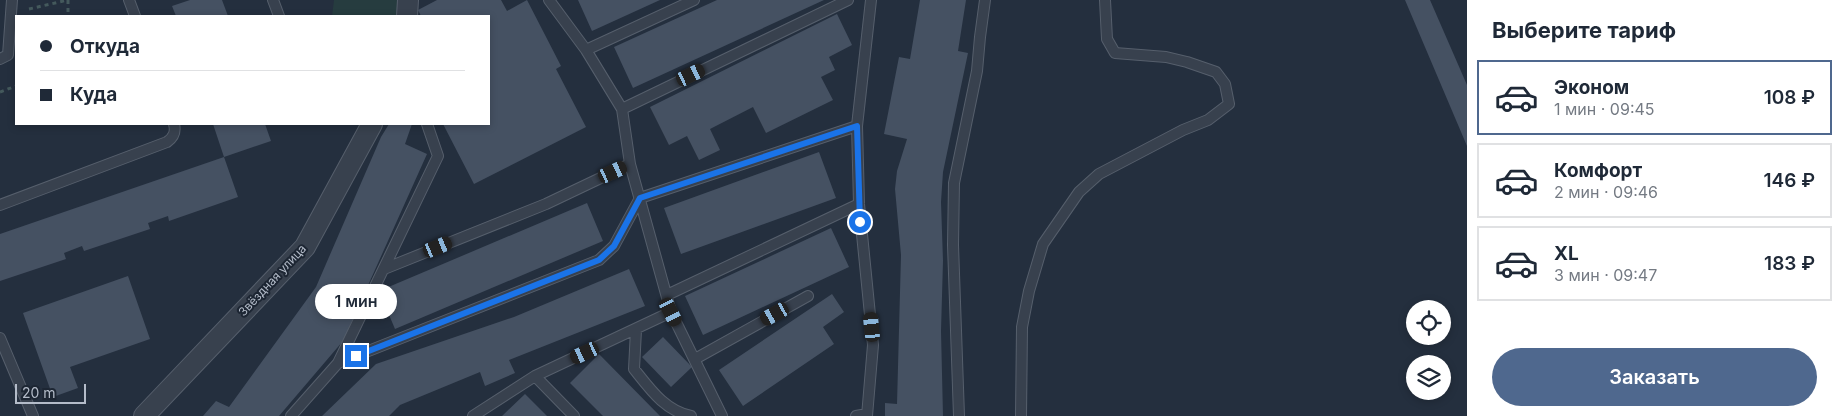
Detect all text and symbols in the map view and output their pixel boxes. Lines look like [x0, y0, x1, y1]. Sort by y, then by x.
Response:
text: Выберите тариф [1492, 17, 1676, 43]
text: Откуда [70, 35, 140, 58]
car [674, 62, 707, 88]
icon: car [1494, 75, 1539, 120]
text: Эконом [1554, 76, 1629, 99]
text: Куда [70, 83, 117, 106]
text: 108 ₽ [1764, 86, 1815, 109]
text: 1 мин · 09:45 [1554, 99, 1655, 119]
icon: car [1494, 158, 1539, 203]
car [596, 159, 629, 185]
text: Комфорт [1554, 159, 1642, 182]
text: 146 ₽ [1764, 169, 1815, 192]
text: 2 мин · 09:46 [1554, 182, 1658, 202]
route start [849, 211, 871, 233]
car [421, 234, 454, 260]
street label: Звёздная улица [235, 241, 309, 319]
icon: car [1494, 241, 1539, 286]
text: XL [1554, 242, 1579, 265]
text: 183 ₽ [1764, 252, 1815, 275]
text: 3 мин · 09:47 [1554, 265, 1657, 285]
callout: 1 мин [315, 284, 397, 318]
text: 1 мин [334, 291, 378, 311]
car [657, 295, 684, 329]
car [758, 300, 791, 328]
map controls [1406, 300, 1451, 400]
button: locate [1406, 300, 1451, 345]
car [862, 311, 881, 343]
car [568, 340, 601, 366]
route end [345, 345, 367, 367]
button: Заказать [1492, 348, 1817, 406]
button: layers [1406, 355, 1451, 400]
scale bar [15, 381, 86, 404]
text: 20 m [22, 384, 56, 401]

